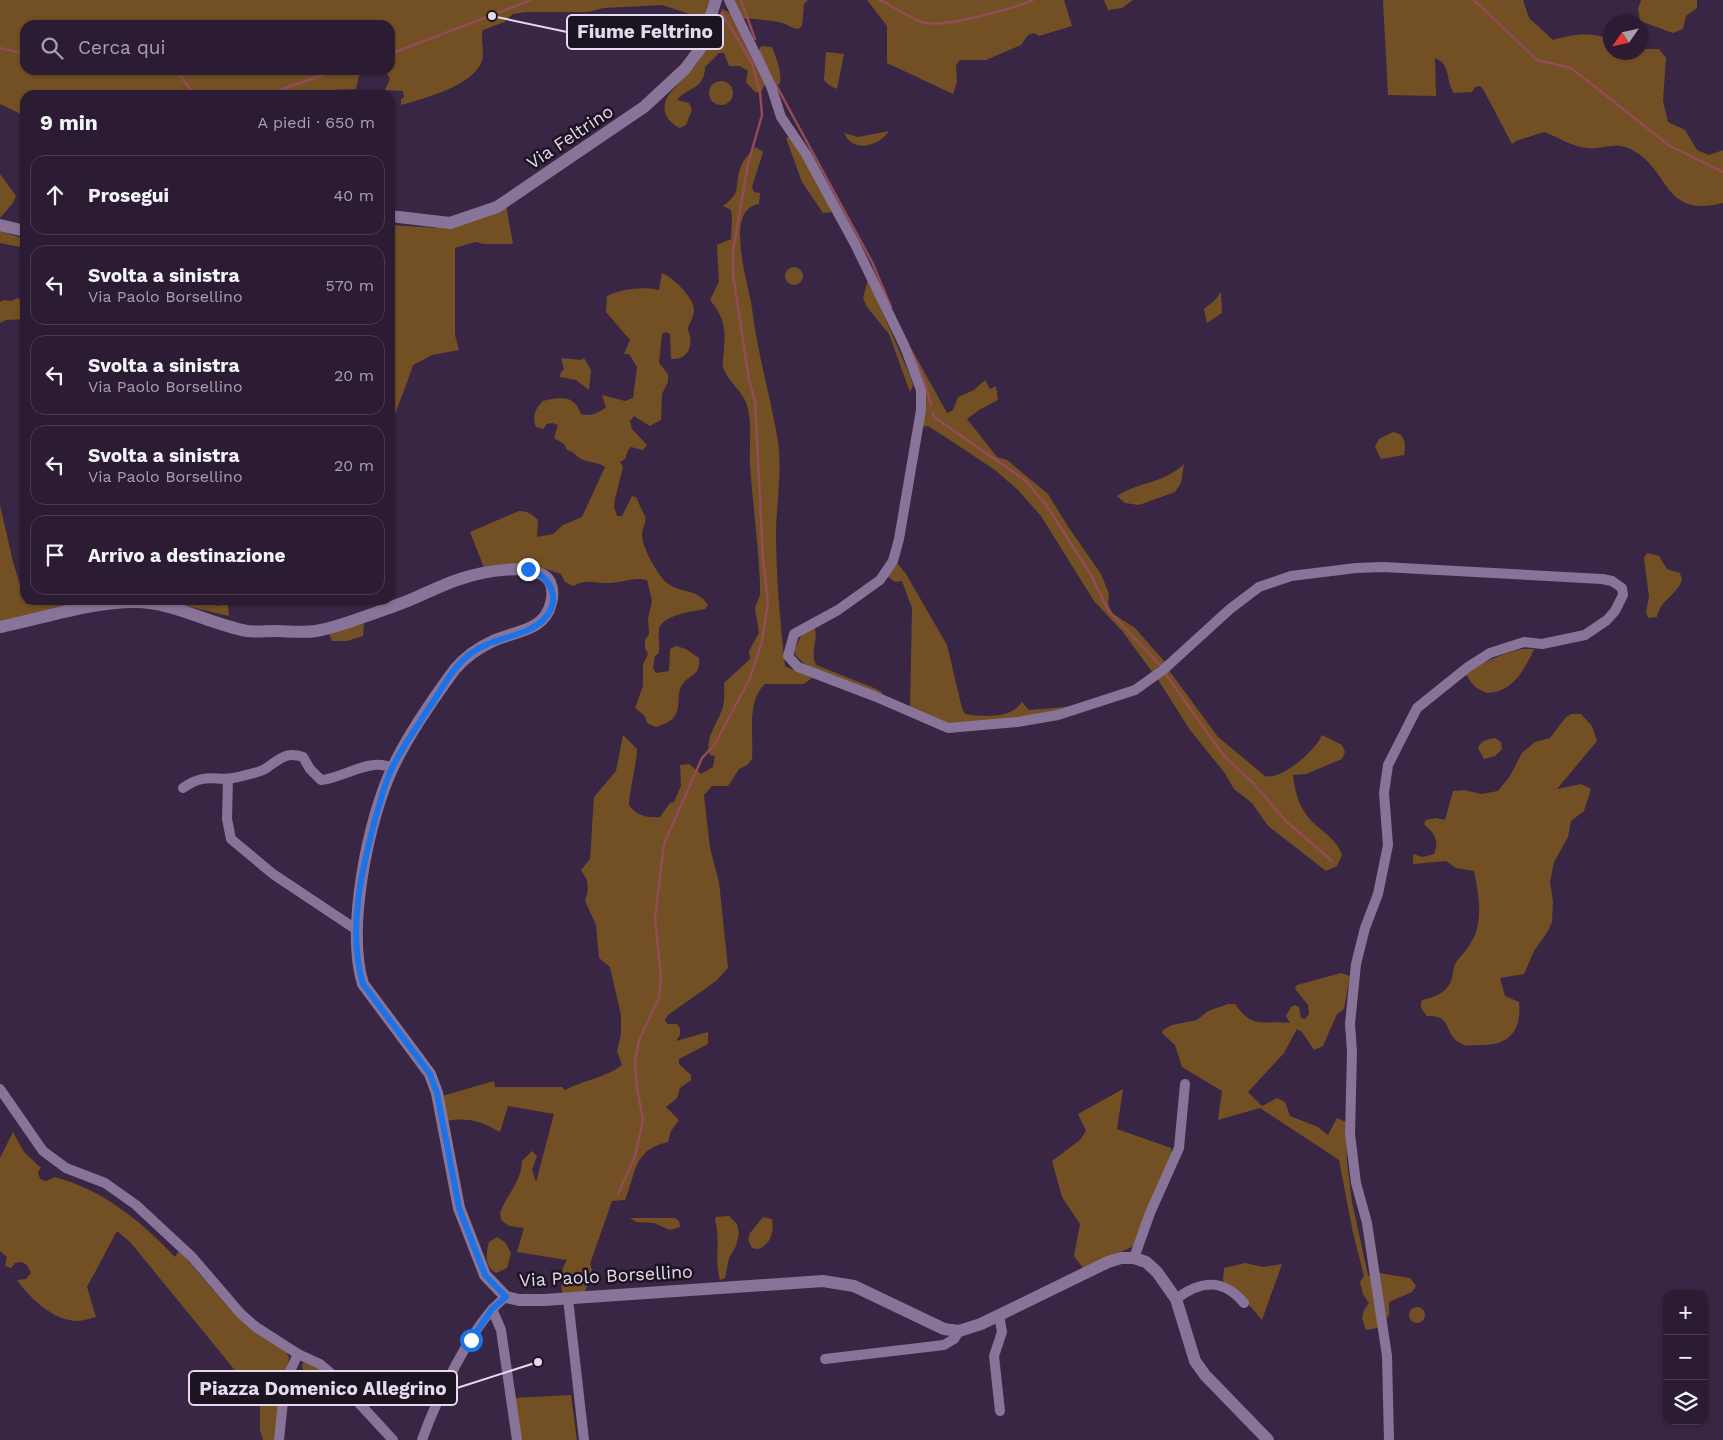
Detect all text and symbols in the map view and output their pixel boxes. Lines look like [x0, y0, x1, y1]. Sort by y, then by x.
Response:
callout: Fiume Feltrino [567, 15, 723, 49]
north arrow [1603, 15, 1648, 60]
search box [20, 20, 395, 75]
text: Fiume Feltrino [577, 20, 713, 43]
icon: search [38, 34, 66, 62]
text: Cerca qui [78, 36, 166, 59]
street label: Via Feltrino [523, 100, 617, 173]
text: 9 min [40, 110, 98, 135]
text: A piedi · 650 m [258, 113, 375, 132]
icon: ahead [41, 181, 69, 209]
text: Prosegui [88, 184, 169, 207]
text: 40 m [334, 186, 374, 205]
text: Svolta a sinistra [88, 264, 239, 287]
icon: left [41, 271, 69, 299]
text: 570 m [325, 276, 374, 295]
text: Via Paolo Borsellino [88, 287, 243, 306]
text: Svolta a sinistra [88, 354, 239, 377]
icon: left [41, 361, 69, 389]
text: 20 m [334, 366, 374, 385]
text: Via Paolo Borsellino [88, 377, 243, 396]
text: Svolta a sinistra [88, 444, 239, 467]
icon: left [41, 451, 69, 479]
text: 20 m [334, 456, 374, 475]
text: Via Paolo Borsellino [88, 467, 243, 486]
icon: arrive [41, 541, 69, 569]
text: Arrivo a destinazione [88, 544, 285, 567]
route end [517, 558, 540, 581]
street label: Via Paolo Borsellino [519, 1260, 693, 1291]
map controls [1663, 1290, 1708, 1425]
button: + [1663, 1290, 1708, 1335]
route start [460, 1329, 483, 1352]
button: − [1663, 1335, 1708, 1380]
callout: Piazza Domenico Allegrino [189, 1371, 457, 1405]
text: Piazza Domenico Allegrino [199, 1377, 447, 1400]
button: layers [1663, 1380, 1708, 1425]

